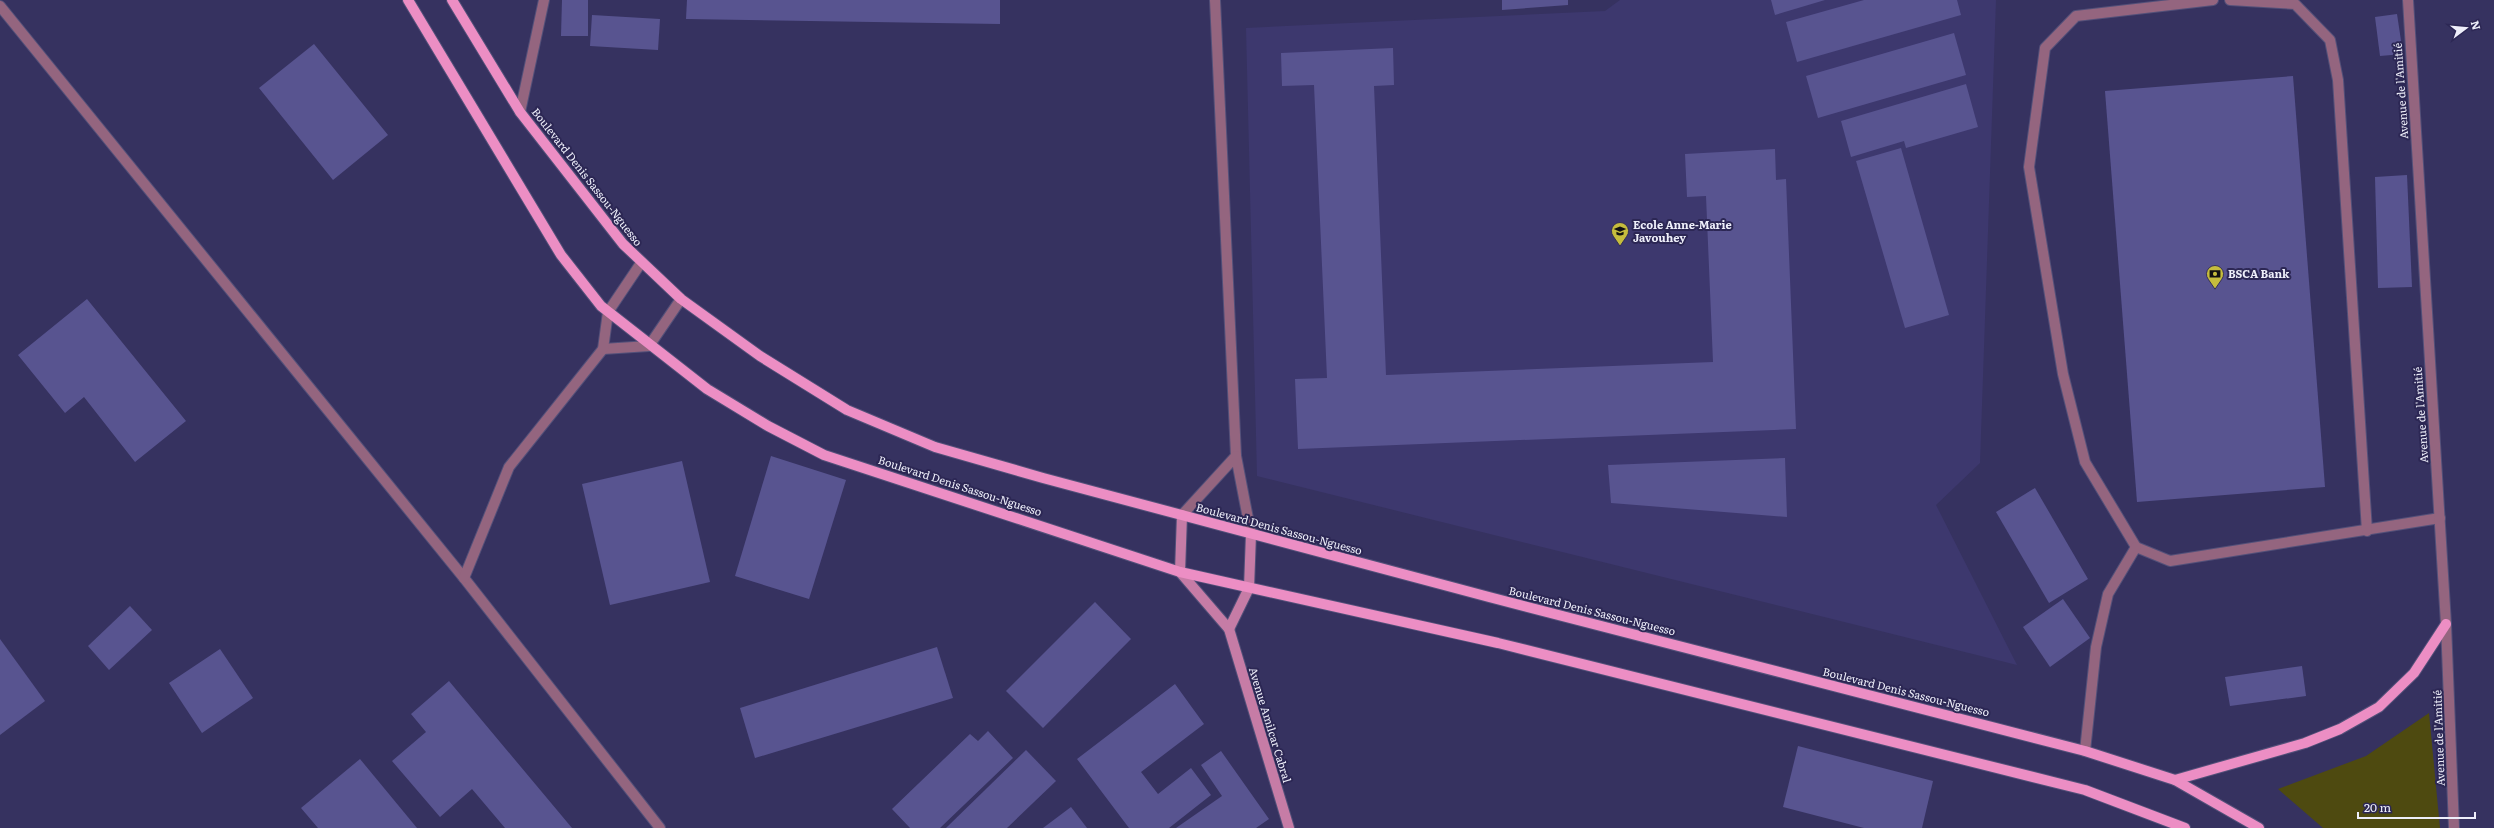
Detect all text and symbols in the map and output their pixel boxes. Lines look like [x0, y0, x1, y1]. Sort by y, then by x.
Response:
north arrow [2446, 8, 2486, 48]
text: N [2468, 18, 2486, 32]
street label: Avenue de l'Amitié [2389, 42, 2411, 140]
street label: Boulevard Denis Sassou-Nguesso [529, 104, 647, 249]
place label: Ecole Anne-Marie Javouhey [1633, 216, 1732, 245]
school or university icon: Ecole Anne-Marie Javouhey [1610, 221, 1630, 246]
bank icon: BSCA Bank [2205, 264, 2225, 289]
place label: BSCA Bank [2228, 265, 2290, 281]
street label: Avenue de l'Amitié [2409, 366, 2431, 464]
street label: Boulevard Denis Sassou-Nguesso [876, 451, 1044, 519]
street label: Boulevard Denis Sassou-Nguesso [1194, 498, 1364, 558]
street label: Boulevard Denis Sassou-Nguesso [1507, 582, 1677, 639]
street label: Boulevard Denis Sassou-Nguesso [1821, 663, 1991, 720]
street label: Avenue Amilcar Cabral [1246, 665, 1296, 785]
street label: Avenue de l'Amitié [2428, 689, 2448, 786]
scale bar [2358, 794, 2475, 820]
text: 20 m [2364, 798, 2391, 816]

